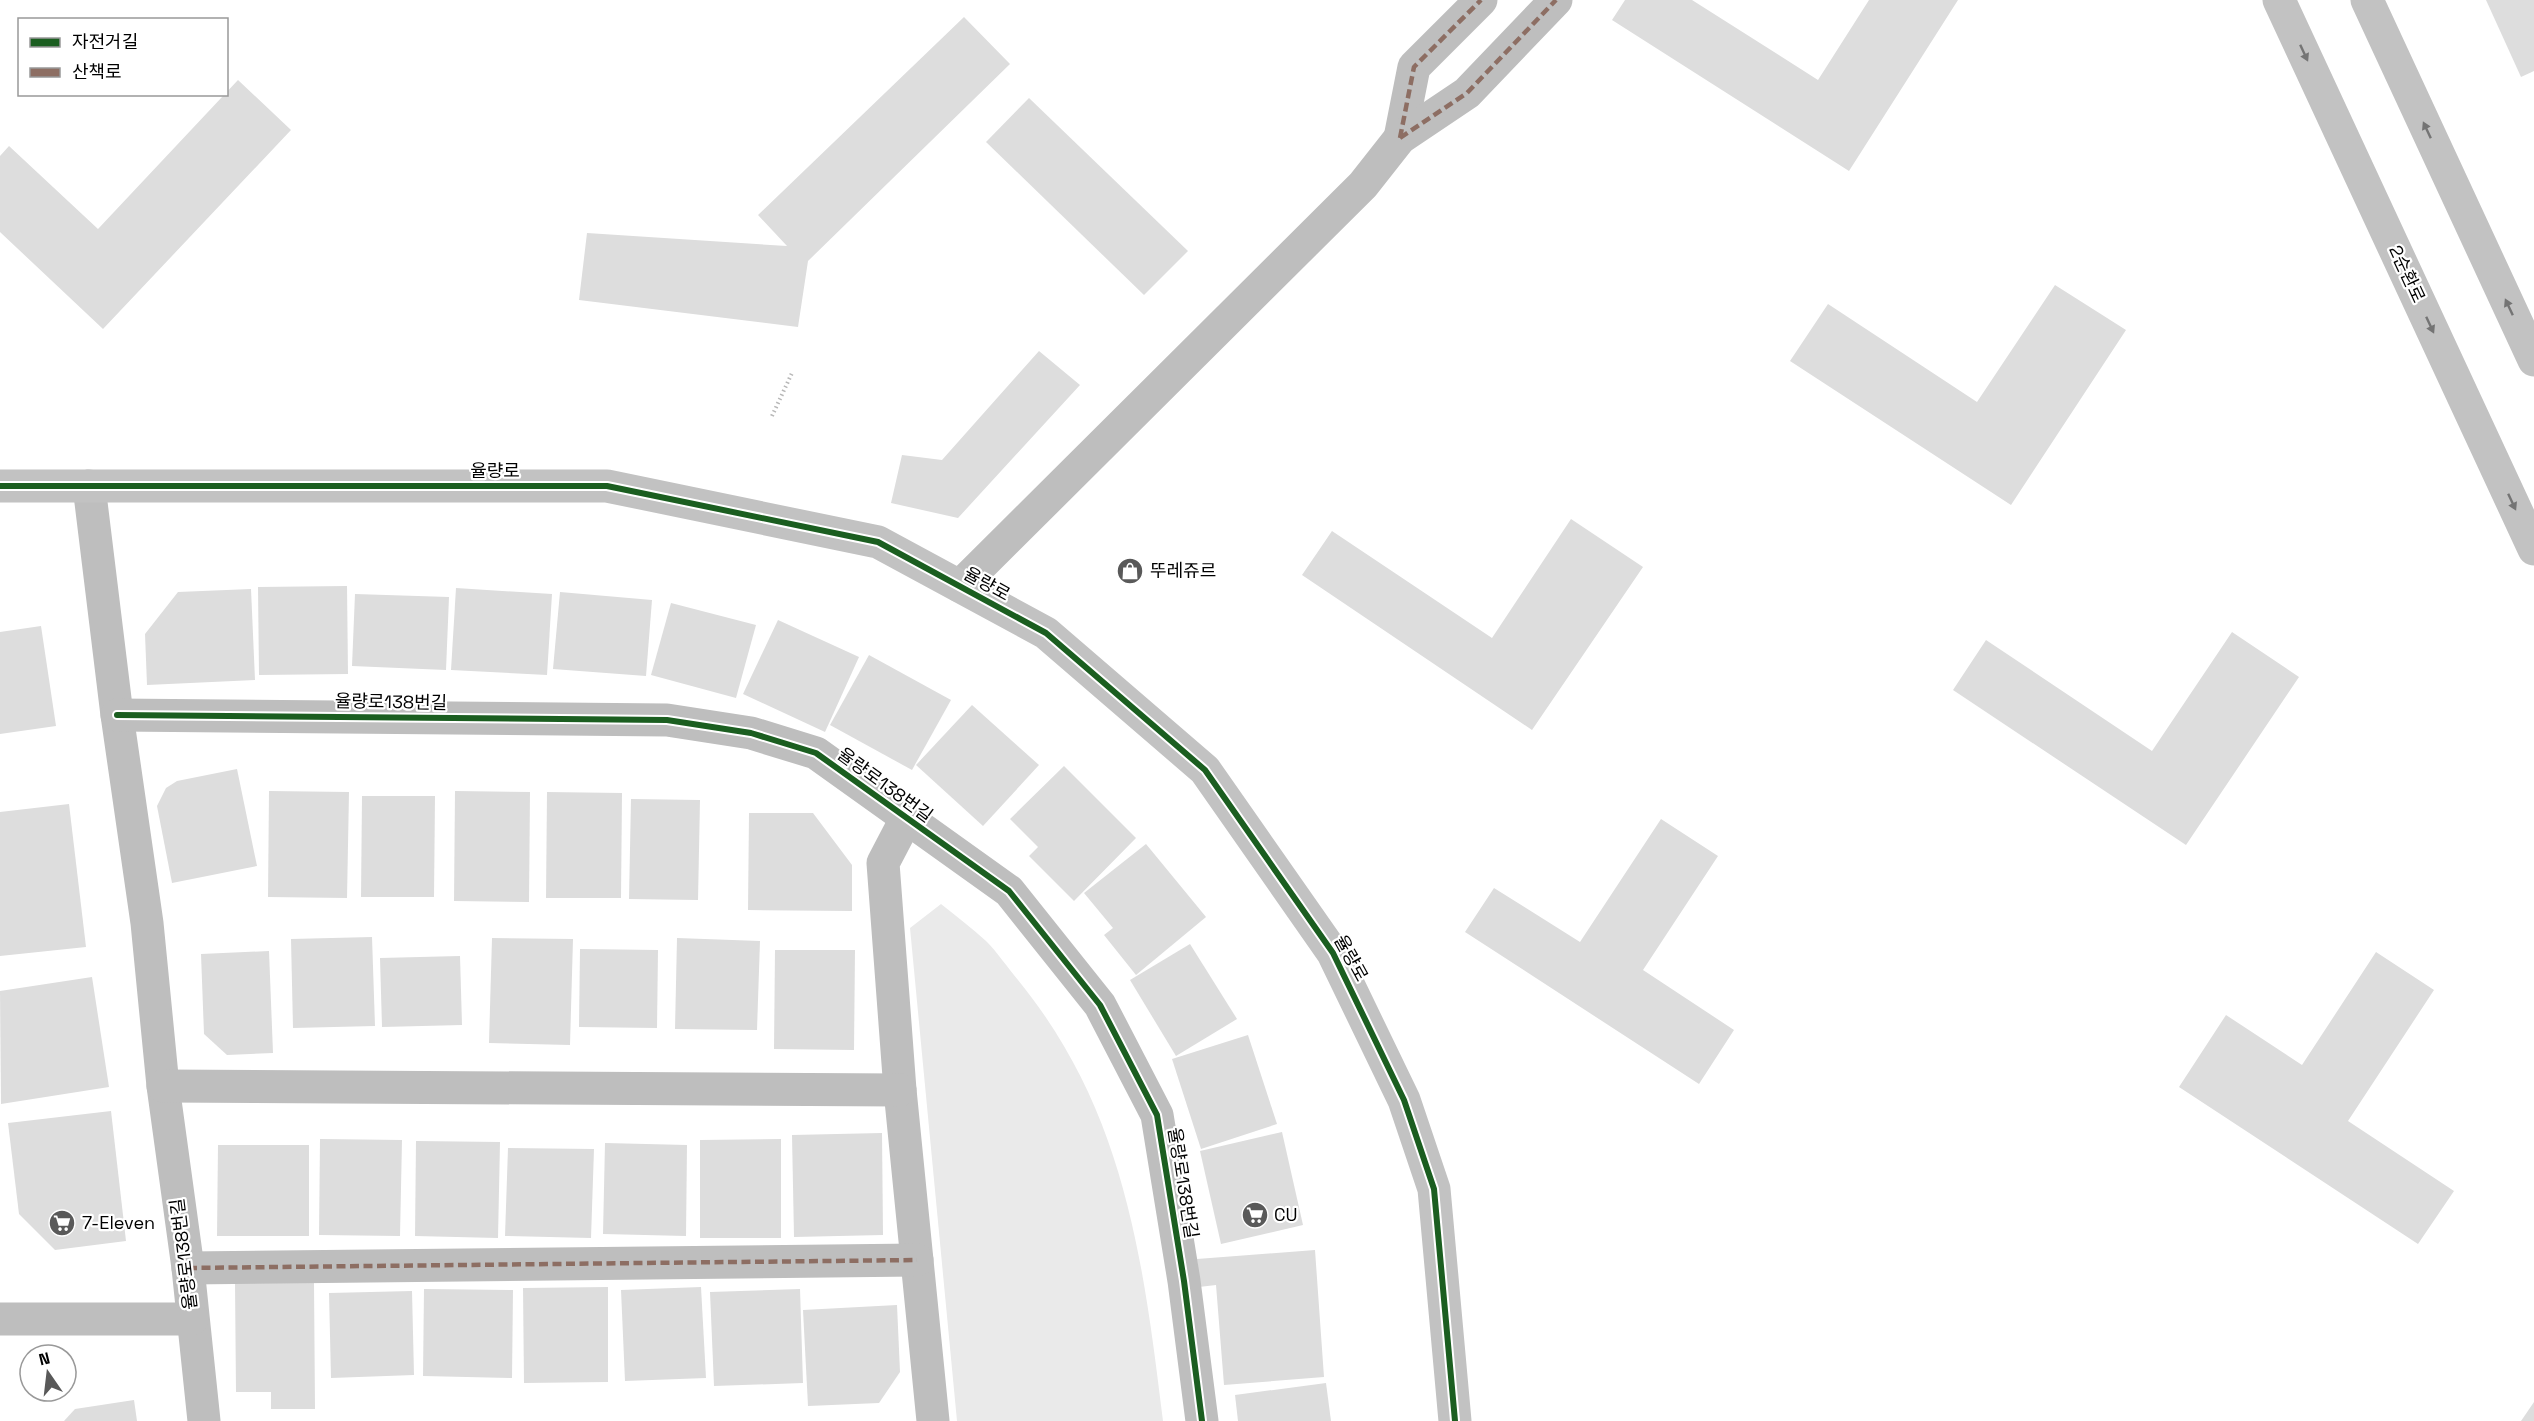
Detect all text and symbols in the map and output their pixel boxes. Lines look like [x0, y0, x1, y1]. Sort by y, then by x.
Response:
legend [18, 18, 228, 96]
text: 자전거길 [72, 30, 138, 53]
one-way arrow [2300, 44, 2309, 61]
text: 산책로 [72, 60, 122, 83]
one-way arrow [2423, 122, 2432, 139]
street label: 2순환로 [2384, 241, 2431, 306]
one-way arrow [2505, 298, 2514, 315]
one-way arrow [2426, 317, 2435, 334]
street label: 율량로 [470, 459, 520, 482]
one-way arrow [2508, 493, 2518, 511]
shop icon: 뚜레쥬르 [1115, 556, 1145, 586]
place label: 뚜레쥬르 [1150, 559, 1216, 582]
street label: 율량로 [960, 561, 1015, 606]
street label: 율량로138번길 [335, 689, 447, 714]
street label: 율량로138번길 [833, 742, 938, 827]
street label: 율량로 [1329, 930, 1374, 985]
street label: 율량로138번길 [1163, 1126, 1204, 1240]
street label: 율량로138번길 [165, 1197, 202, 1311]
supermarket icon: CU [1240, 1200, 1270, 1230]
place label: CU [1274, 1203, 1298, 1226]
supermarket icon: 7-Eleven [47, 1208, 77, 1238]
place label: 7-Eleven [82, 1211, 155, 1234]
north arrow [18, 1343, 78, 1403]
text: N [37, 1347, 52, 1370]

